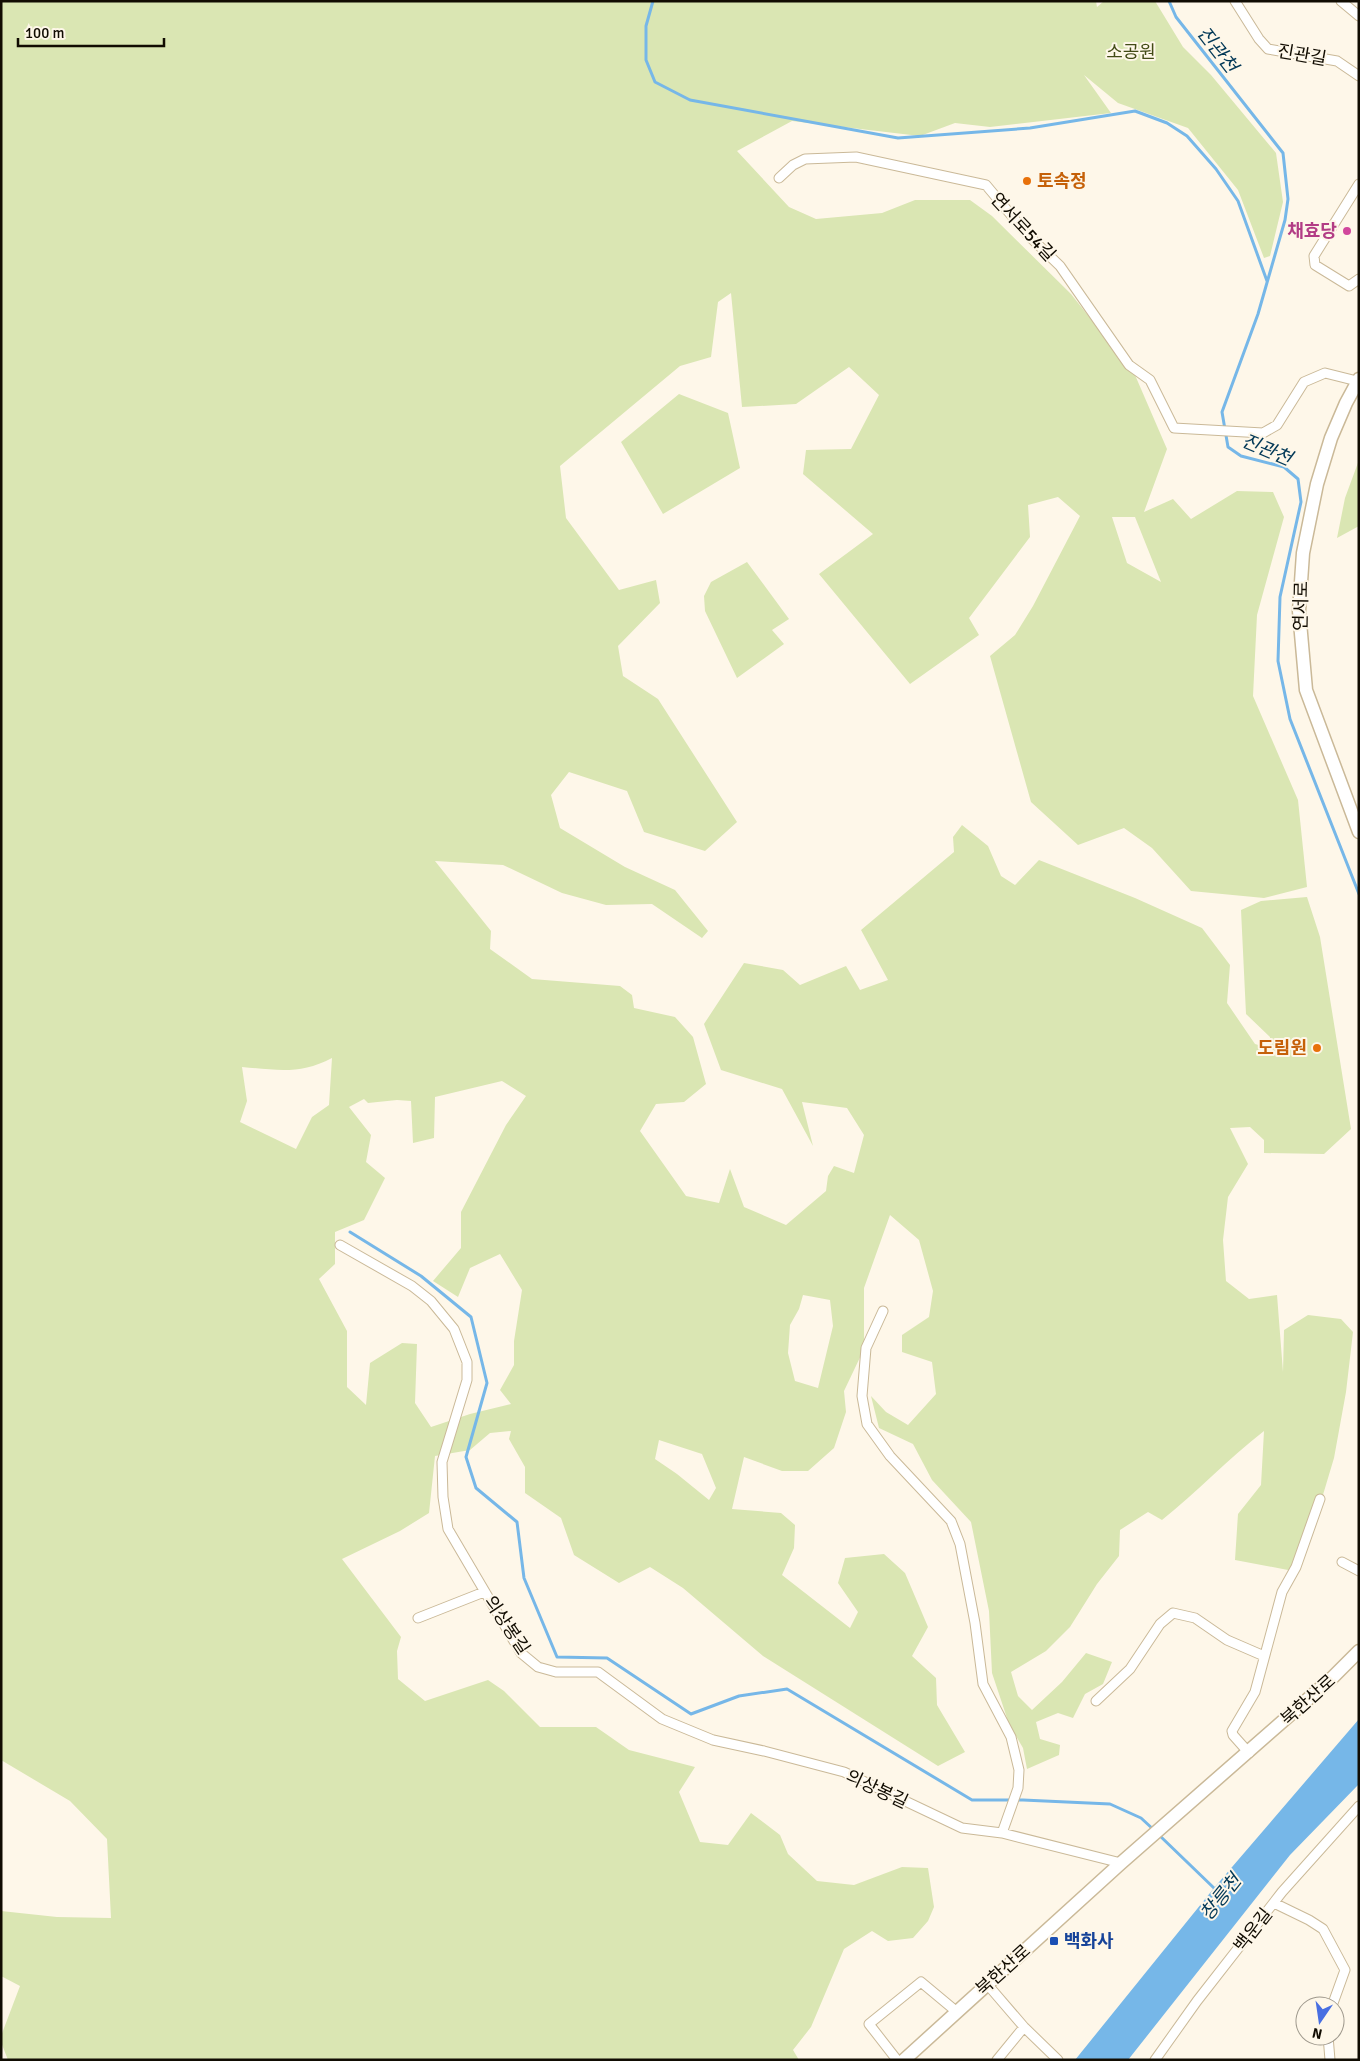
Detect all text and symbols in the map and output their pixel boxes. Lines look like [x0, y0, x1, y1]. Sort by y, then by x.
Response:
scale bar [18, 15, 164, 47]
water label: 진관천 [1192, 22, 1244, 79]
text: 100 m [25, 24, 65, 42]
street label: 진관길 [1276, 40, 1328, 70]
park label: 소공원 [1106, 41, 1156, 63]
place label: 토속정 [1037, 170, 1087, 192]
marker: 토속정 [1021, 175, 1033, 187]
street label: 연서로54길 [986, 188, 1060, 266]
place label: 채효당 [1287, 220, 1337, 242]
marker: 채효당 [1341, 225, 1353, 237]
water label: 진관천 [1238, 429, 1297, 472]
street label: 연서로 [1290, 581, 1312, 631]
place label: 도림원 [1257, 1037, 1307, 1059]
marker: 도림원 [1311, 1042, 1323, 1054]
street label: 의상봉길 [479, 1591, 535, 1659]
street label: 북한산로 [1276, 1670, 1340, 1730]
street label: 의상봉길 [842, 1765, 912, 1813]
water label: 창릉천 [1195, 1869, 1248, 1926]
street label: 백운길 [1229, 1904, 1277, 1956]
place label: 백화사 [1064, 1930, 1114, 1952]
marker: 백화사 [1048, 1935, 1060, 1947]
street label: 북한산로 [971, 1940, 1035, 2000]
north arrow [1295, 1996, 1345, 2046]
text: N [1311, 2024, 1324, 2043]

